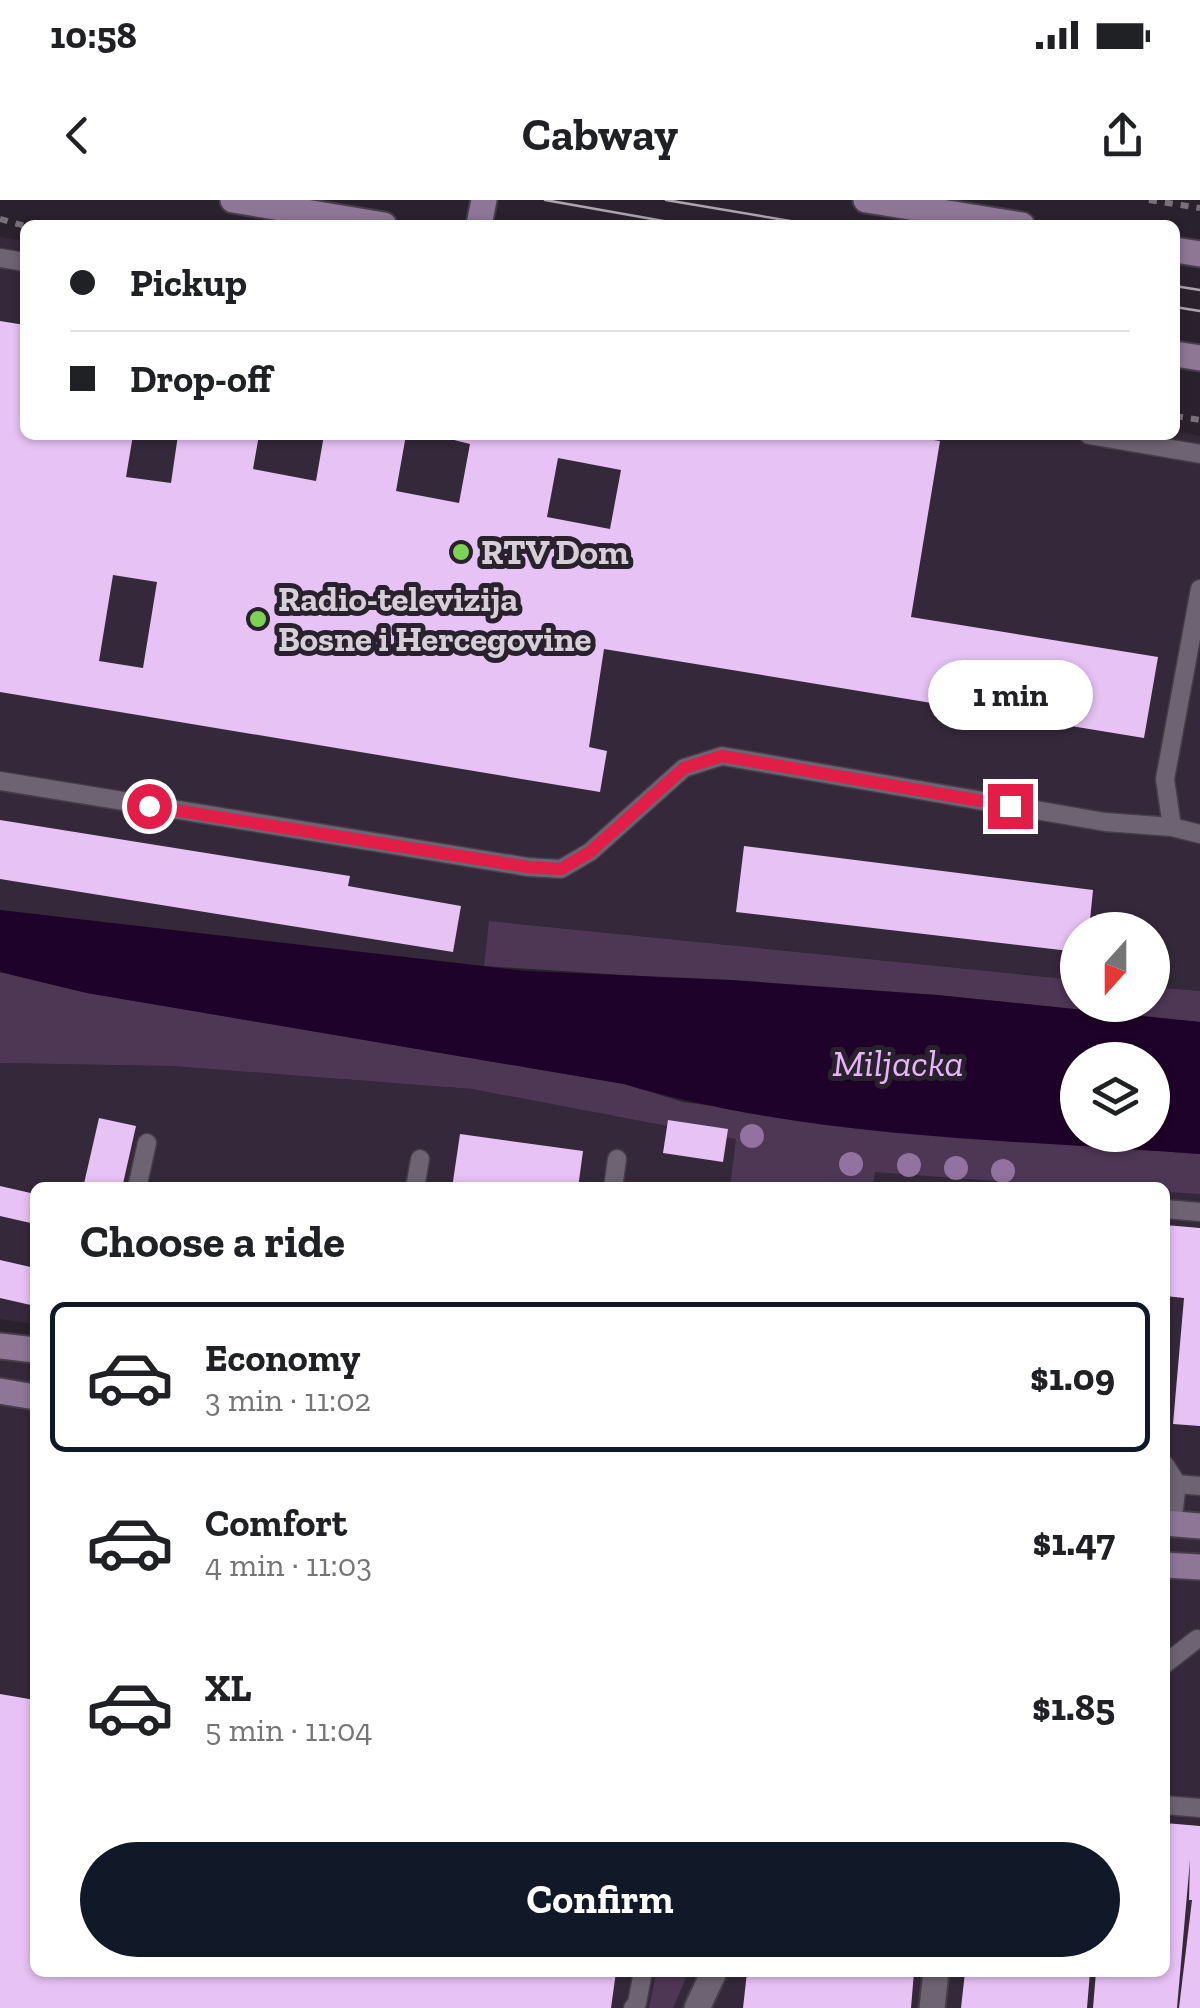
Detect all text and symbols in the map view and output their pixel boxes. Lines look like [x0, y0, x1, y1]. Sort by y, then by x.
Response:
text: 10:58 [50, 12, 137, 58]
icon: back [50, 108, 105, 163]
text: Cabway [522, 108, 678, 162]
icon: share [1095, 108, 1150, 163]
text: Pickup [130, 260, 247, 306]
text: Drop-off [130, 356, 271, 402]
place label: RTV Dom [481, 531, 629, 573]
marker: RTV Dom [450, 541, 472, 563]
place label: Radio-televizija Bosne i Hercegovine [278, 578, 591, 660]
marker: Radio-televizija Bosne i Hercegovine [247, 608, 269, 630]
callout: 1 min [928, 661, 1092, 731]
text: 1 min [973, 676, 1048, 714]
route start [127, 784, 172, 829]
route end [988, 784, 1033, 829]
north arrow [1060, 912, 1170, 1022]
map controls [1060, 912, 1170, 1152]
water label: Miljacka [832, 1040, 964, 1086]
button: layers [1060, 1042, 1170, 1152]
text: Choose a ride [80, 1215, 345, 1269]
icon: car [85, 1332, 175, 1422]
text: Economy [205, 1335, 360, 1381]
text: $1.09 [1030, 1354, 1115, 1400]
text: 3 min · 11:02 [205, 1381, 371, 1419]
icon: car [85, 1497, 175, 1587]
text: Comfort [205, 1500, 347, 1546]
text: $1.47 [1033, 1519, 1115, 1565]
text: 4 min · 11:03 [205, 1546, 372, 1584]
icon: car [85, 1662, 175, 1752]
text: XL [205, 1665, 252, 1711]
text: $1.85 [1032, 1684, 1115, 1730]
text: 5 min · 11:04 [205, 1711, 373, 1749]
button: Confirm [80, 1842, 1120, 1957]

